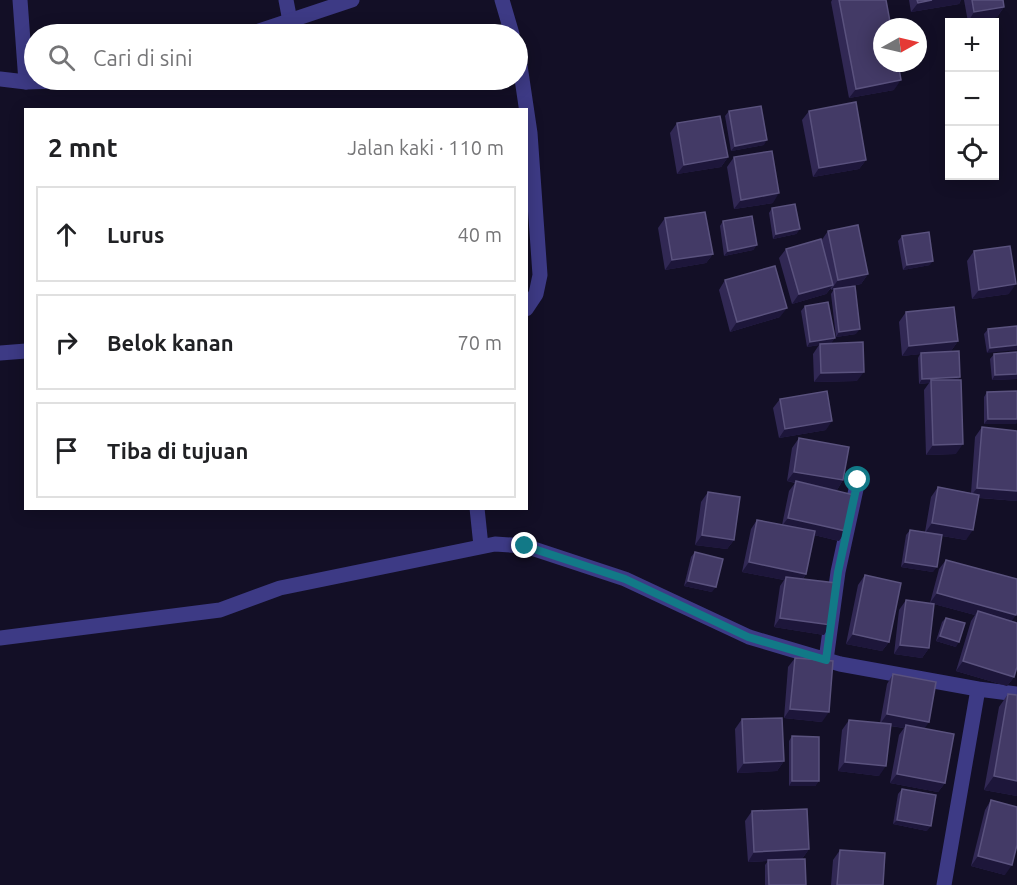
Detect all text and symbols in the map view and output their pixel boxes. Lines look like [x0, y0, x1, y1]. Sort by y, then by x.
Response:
north arrow [873, 18, 927, 72]
map controls [945, 18, 999, 180]
button: + [945, 18, 999, 72]
search box [24, 24, 528, 90]
icon: search [45, 41, 78, 74]
text: Cari di sini [93, 45, 193, 70]
button: − [945, 72, 999, 126]
button: locate [945, 126, 999, 180]
text: 2 mnt [48, 133, 118, 162]
text: Jalan kaki · 110 m [347, 136, 504, 159]
icon: ahead [50, 218, 83, 251]
text: Lurus [107, 222, 164, 247]
text: 40 m [458, 223, 502, 246]
icon: right [50, 326, 83, 359]
text: Belok kanan [107, 330, 234, 355]
text: 70 m [458, 331, 502, 354]
icon: arrive [50, 434, 83, 467]
text: Tiba di tujuan [107, 438, 248, 463]
route start [844, 466, 870, 492]
route end [511, 532, 537, 558]

